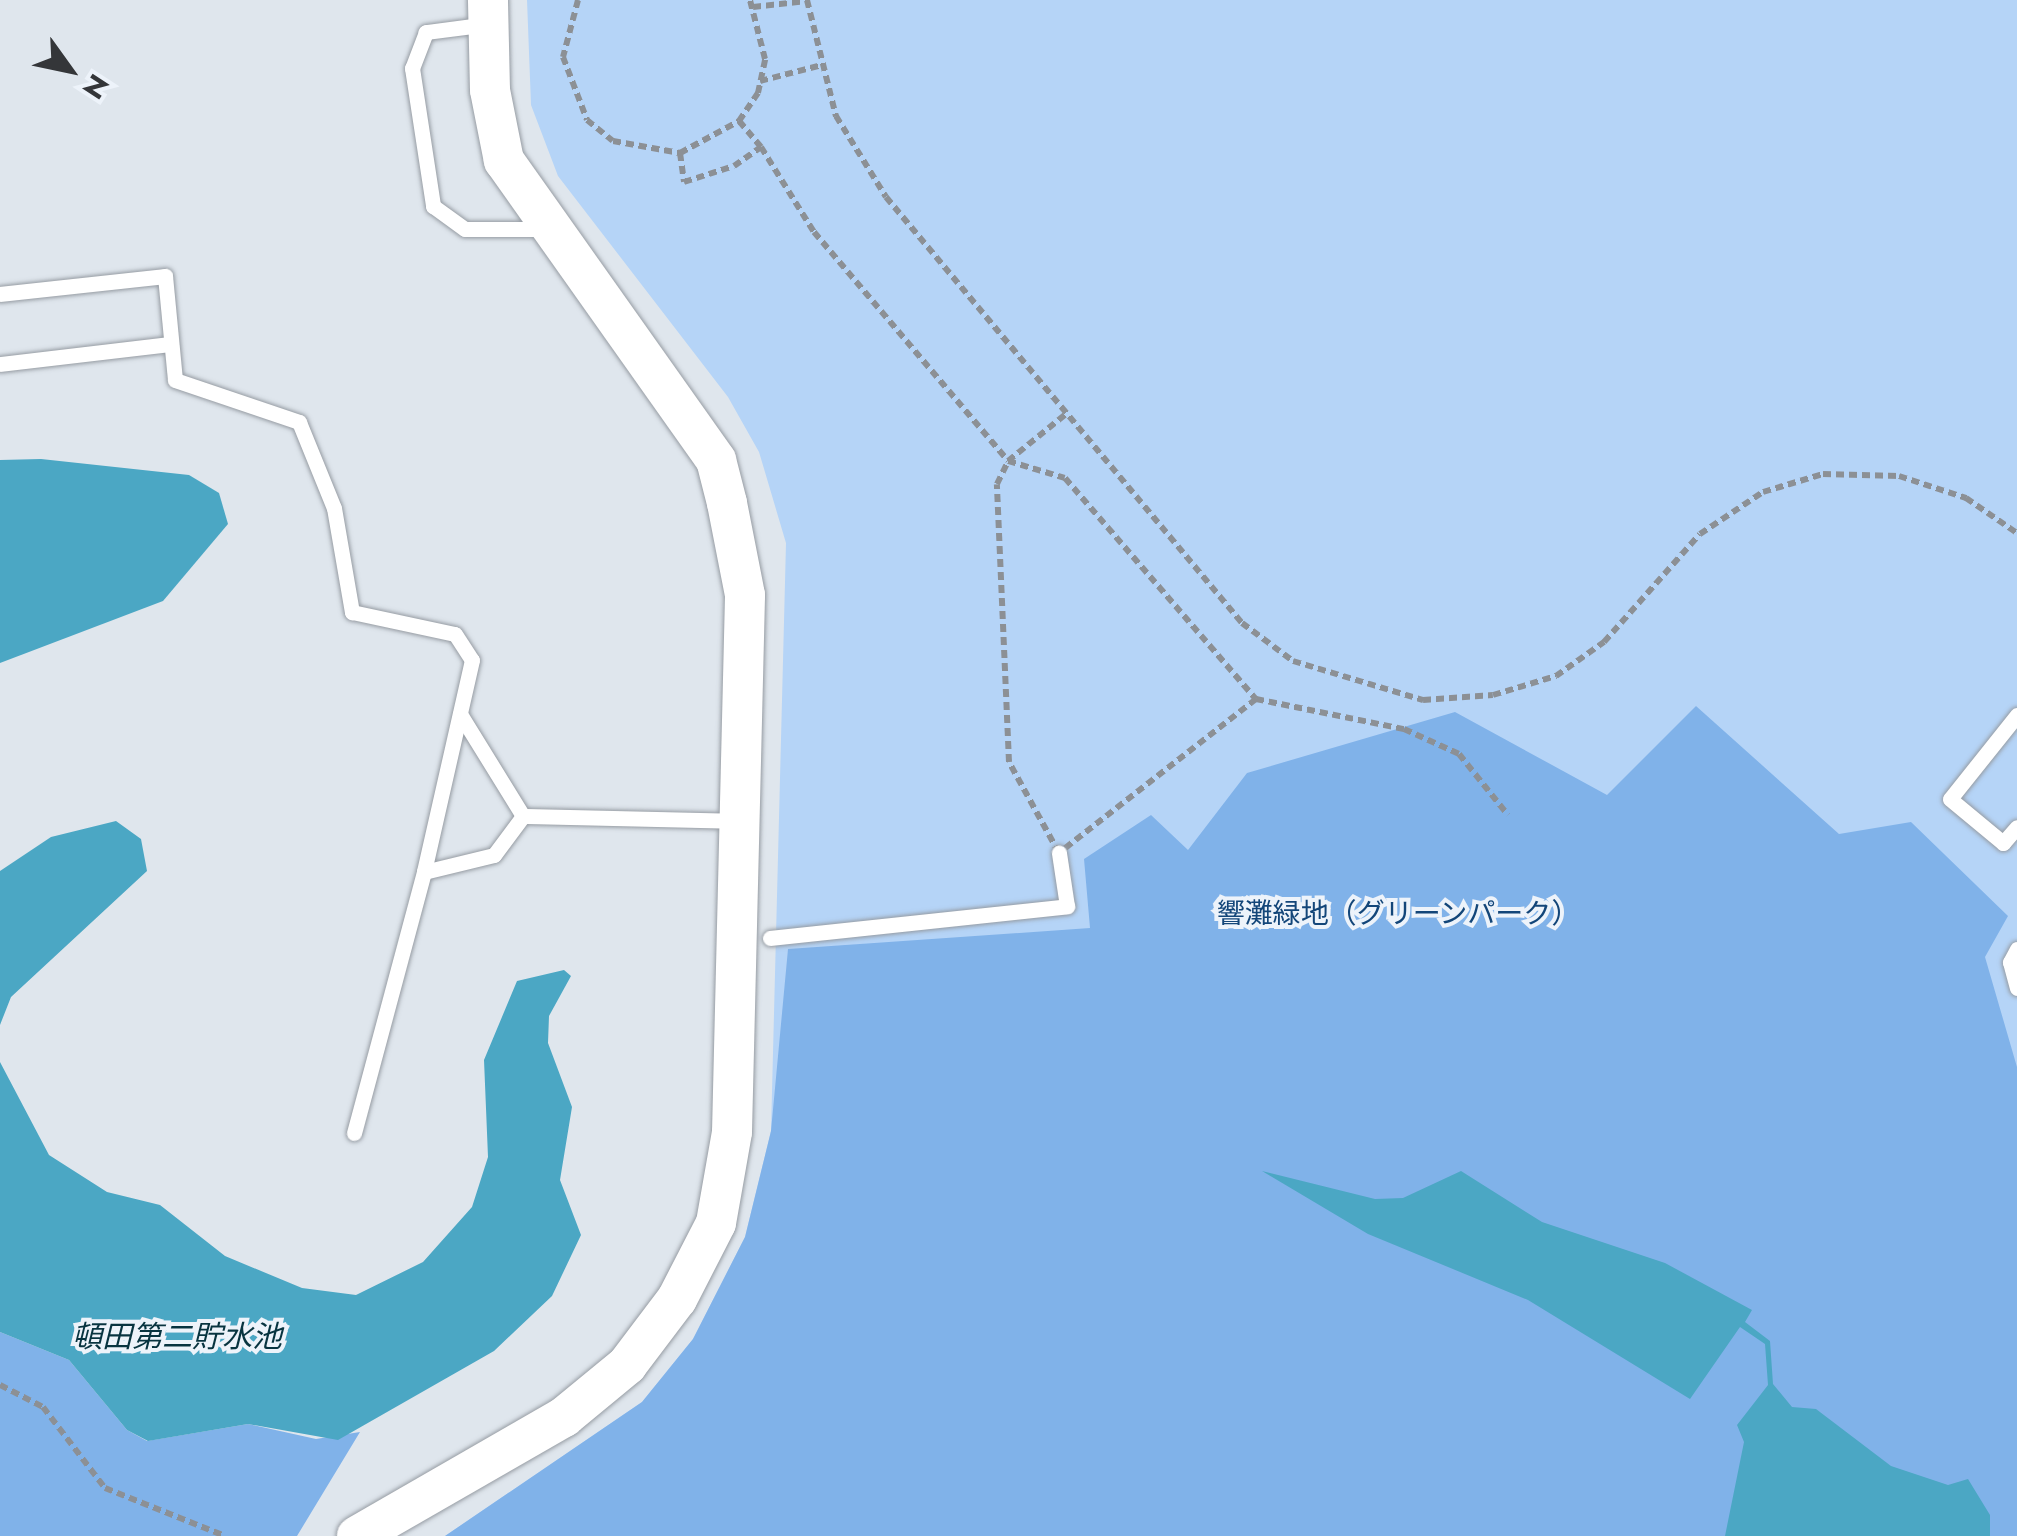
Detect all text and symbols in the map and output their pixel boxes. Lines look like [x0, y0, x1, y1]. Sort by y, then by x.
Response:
north arrow [20, 20, 120, 120]
text: N [72, 66, 119, 107]
park label: 響灘緑地（グリーンパーク） [1216, 897, 1580, 931]
water label: 頓田第二貯水池 [72, 1319, 282, 1355]

